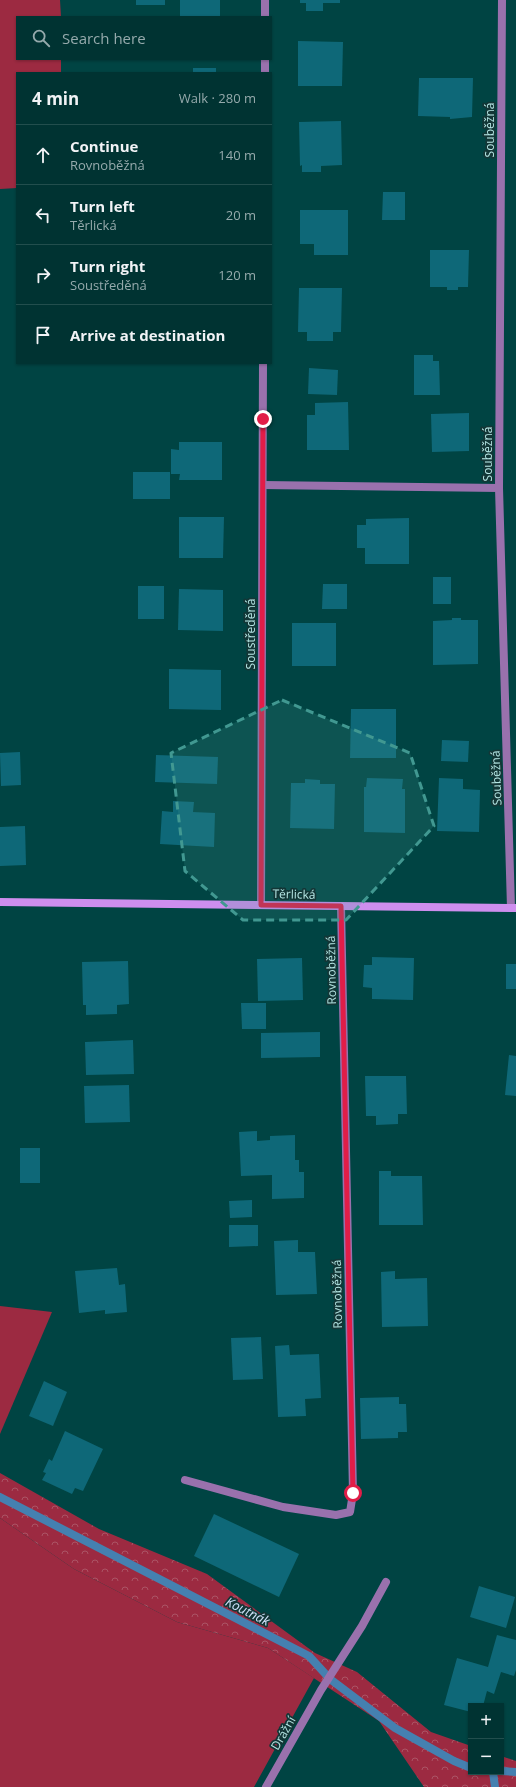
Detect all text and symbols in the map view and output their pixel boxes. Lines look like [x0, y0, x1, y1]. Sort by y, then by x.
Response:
search box [16, 16, 272, 60]
icon: search [30, 27, 52, 49]
text: Search here [62, 28, 146, 48]
text: 4 min [32, 87, 79, 110]
text: Walk · 280 m [179, 89, 256, 107]
street label: Souběžná [481, 103, 498, 157]
text: Continue [70, 136, 138, 156]
icon: ahead [32, 144, 54, 166]
text: 140 m [218, 146, 256, 164]
text: Rovnoběžná [70, 156, 145, 174]
text: Turn left [70, 196, 135, 216]
icon: left [32, 204, 54, 226]
text: 20 m [226, 206, 256, 224]
text: Těrlická [70, 216, 117, 234]
text: Turn right [70, 256, 145, 276]
icon: right [32, 264, 54, 286]
text: 120 m [218, 266, 256, 284]
text: Soustředěná [70, 276, 147, 294]
icon: arrive [32, 324, 54, 346]
text: Arrive at destination [70, 325, 225, 345]
route end [254, 410, 272, 428]
street label: Souběžná [479, 427, 496, 481]
street label: Soustředěná [242, 599, 259, 669]
street label: Souběžná [487, 750, 505, 806]
street label: Těrlická [272, 885, 316, 903]
street label: Rovnoběžná [322, 935, 340, 1005]
street label: Rovnoběžná [328, 1259, 346, 1329]
route start [344, 1484, 362, 1502]
water label: Koutnák [223, 1592, 274, 1630]
map controls [468, 1703, 504, 1775]
button: + [468, 1703, 504, 1739]
street label: Drážní [267, 1712, 300, 1753]
button: − [468, 1739, 504, 1775]

